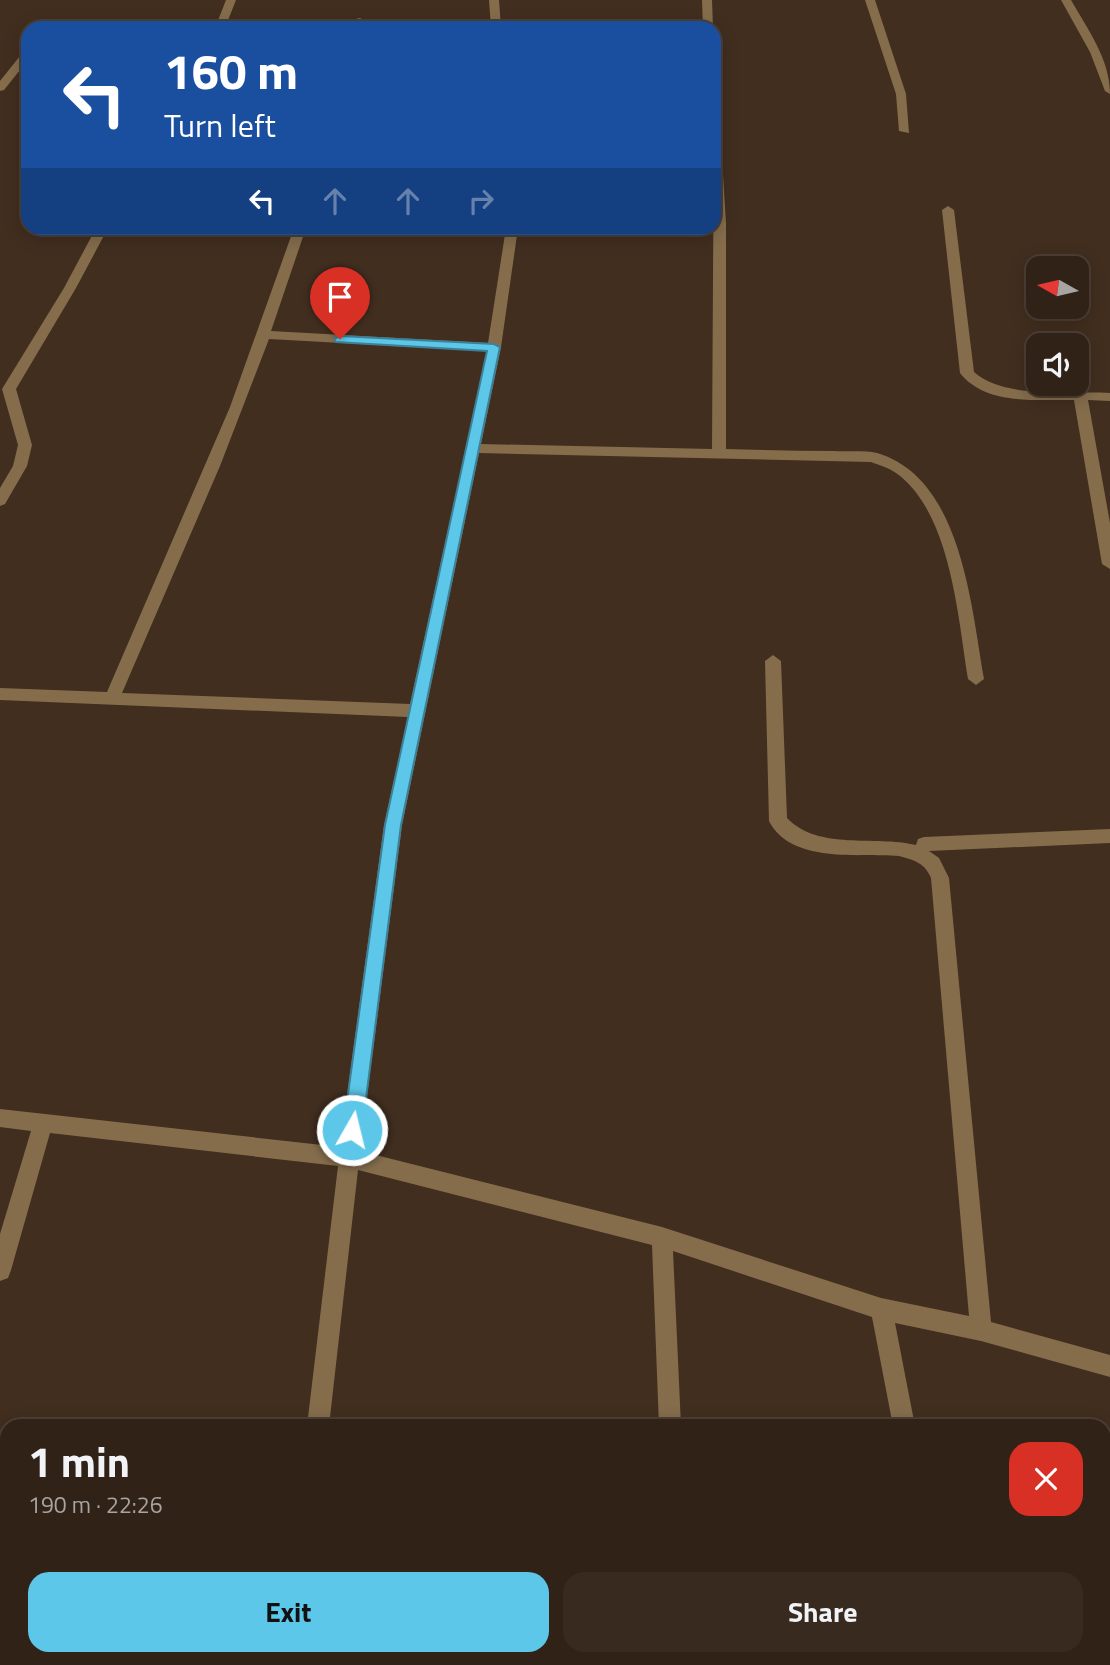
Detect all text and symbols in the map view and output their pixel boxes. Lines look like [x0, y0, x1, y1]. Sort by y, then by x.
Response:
text: 160 m [164, 33, 298, 108]
icon: left [49, 49, 140, 140]
text: Turn left [164, 101, 276, 149]
icon: left [243, 182, 281, 220]
icon: ahead [316, 182, 354, 220]
icon: ahead [389, 182, 427, 220]
icon: right [462, 182, 500, 220]
north arrow [1026, 256, 1088, 318]
map controls [1026, 256, 1089, 396]
pin [310, 267, 370, 339]
icon: arrive [321, 278, 359, 316]
button: sound [1026, 333, 1089, 396]
position arrow [315, 1093, 389, 1167]
text: 1 min [28, 1429, 130, 1493]
button: close [1009, 1442, 1083, 1516]
text: 190 m · 22:26 [28, 1487, 163, 1522]
button: Exit [28, 1572, 549, 1652]
button: Share [563, 1572, 1083, 1652]

